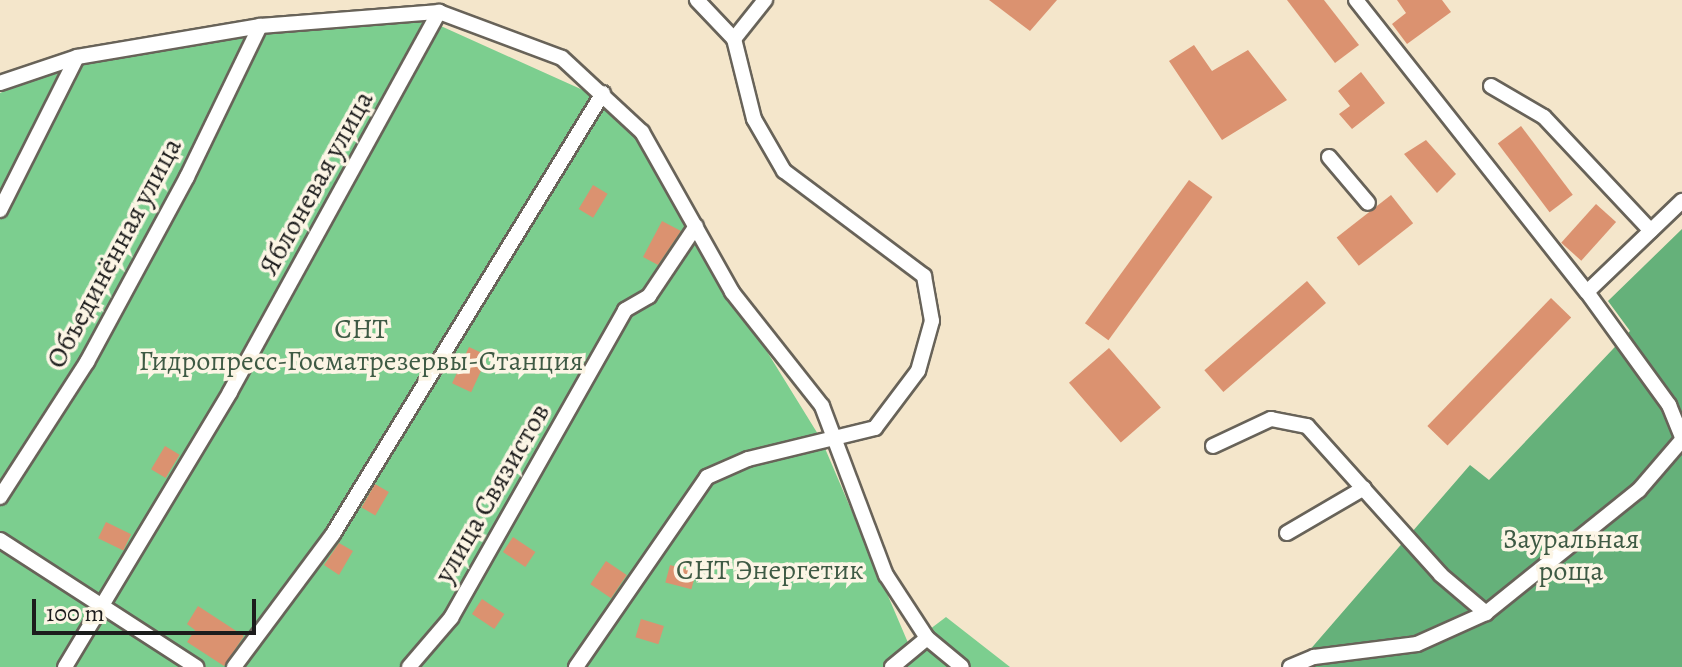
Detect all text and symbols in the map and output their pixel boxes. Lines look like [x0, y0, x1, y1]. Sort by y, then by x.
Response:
street label: Яблоневая улица [251, 85, 381, 281]
street label: Объединённая улица [39, 132, 189, 374]
park label: СНТ Гидропресс-Госматрезервы-Станция [139, 312, 583, 378]
street label: улица Связистов [427, 397, 557, 589]
park label: Зауральная роща [1503, 522, 1639, 588]
park label: СНТ Энергетик [676, 553, 864, 587]
scale bar [36, 583, 260, 633]
text: 100 m [46, 597, 105, 629]

